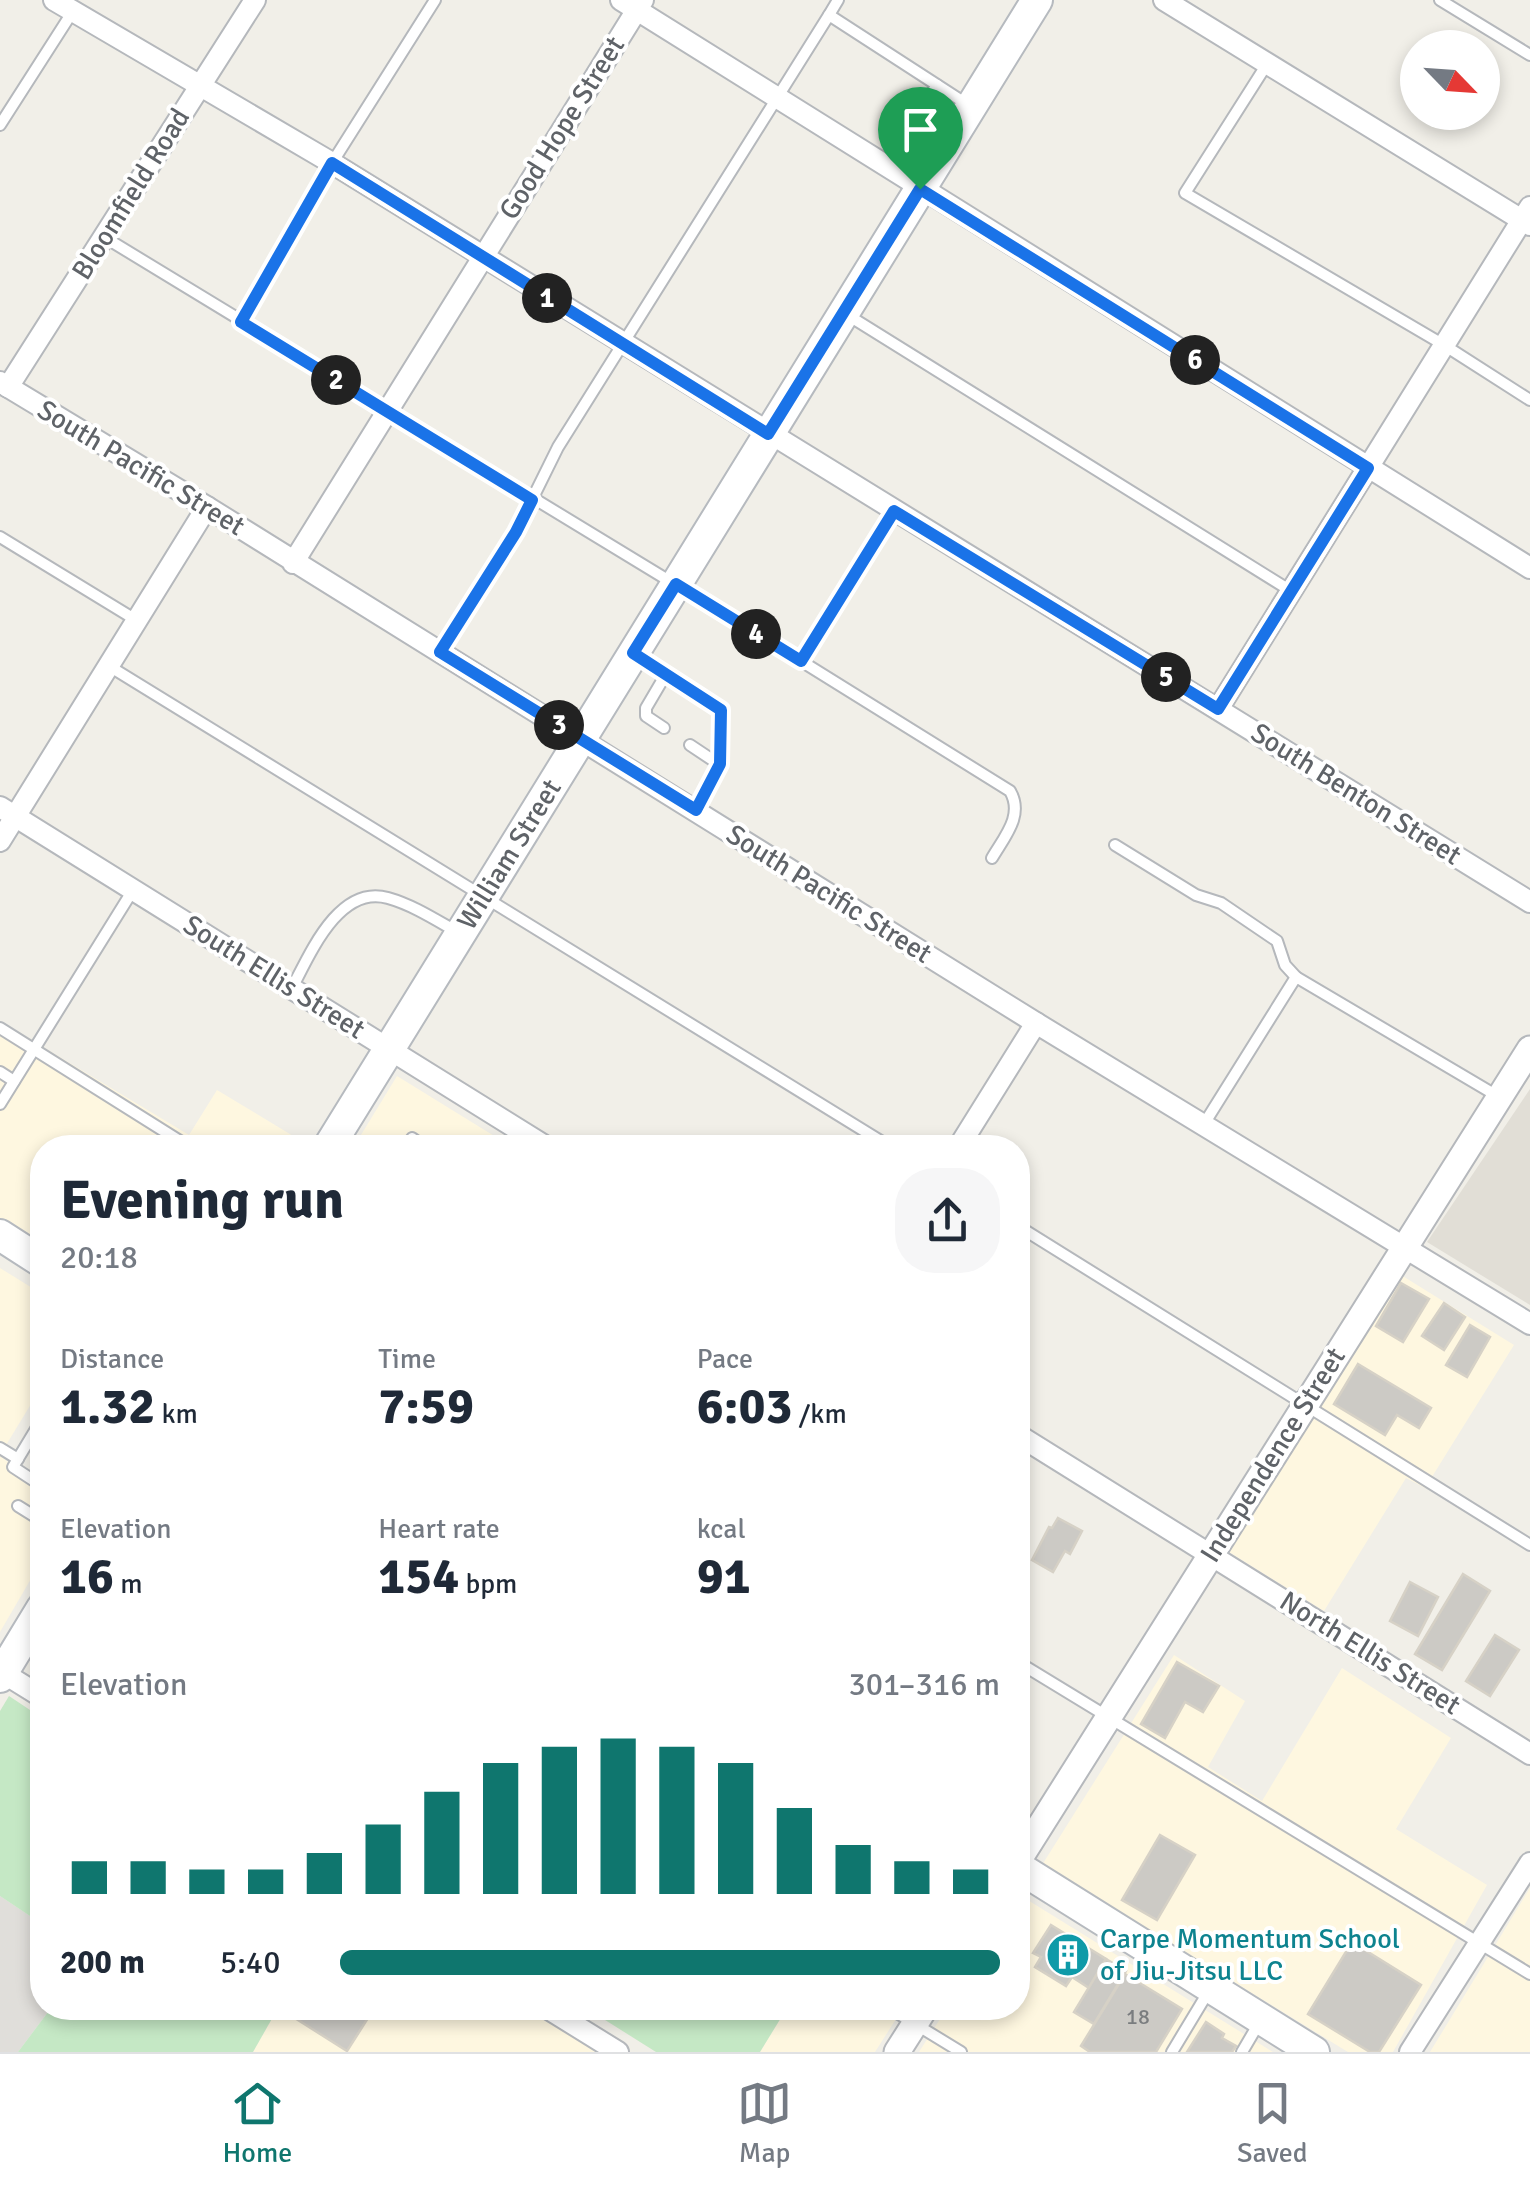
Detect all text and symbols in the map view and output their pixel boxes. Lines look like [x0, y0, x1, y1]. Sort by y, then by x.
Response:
street label: Good Hope Street [492, 30, 632, 226]
north arrow [1400, 30, 1500, 130]
map controls [1400, 30, 1500, 130]
pin [878, 87, 963, 190]
street label: Bloomfield Road [65, 102, 197, 286]
icon: arrive [893, 102, 948, 157]
pin: 1 [522, 273, 572, 323]
text: 1 [539, 281, 555, 315]
pin: 6 [1170, 335, 1220, 385]
text: 6 [1187, 343, 1203, 377]
pin: 2 [311, 355, 361, 405]
text: 2 [328, 363, 344, 397]
street label: South Pacific Street [31, 393, 251, 543]
pin: 4 [731, 609, 781, 659]
text: 4 [748, 617, 764, 651]
pin: 5 [1141, 652, 1191, 702]
text: 5 [1158, 660, 1174, 694]
pin: 3 [534, 700, 584, 750]
text: 3 [551, 708, 567, 742]
street label: South Benton Street [1245, 716, 1468, 872]
street label: William Street [450, 773, 569, 936]
street label: South Pacific Street [720, 817, 938, 971]
street label: South Ellis Street [177, 908, 371, 1046]
text: Evening run [60, 1166, 344, 1234]
button: share [895, 1168, 1000, 1273]
text: 20:18 [60, 1238, 138, 1277]
street label: Independence Street [1193, 1341, 1353, 1569]
text: Distance [60, 1342, 164, 1376]
text: Time [378, 1342, 436, 1376]
text: Pace [697, 1342, 753, 1376]
text: 1.32 [60, 1376, 155, 1438]
text: 7:59 [378, 1376, 474, 1438]
text: 6:03 [697, 1376, 792, 1438]
text: km [155, 1397, 198, 1431]
text: /km [792, 1397, 847, 1431]
text: Elevation [60, 1512, 172, 1546]
text: Heart rate [378, 1512, 500, 1546]
text: kcal [697, 1512, 746, 1546]
text: 16 [60, 1546, 114, 1608]
text: 154 [378, 1546, 459, 1608]
text: 91 [697, 1546, 751, 1608]
text: m [114, 1567, 143, 1601]
text: bpm [459, 1567, 517, 1601]
street label: North Ellis Street [1273, 1584, 1467, 1722]
text: Elevation [60, 1665, 187, 1704]
text: 301–316 m [849, 1665, 1000, 1704]
place label: Carpe Momentum School of Jiu-Jitsu LLC [1100, 1922, 1400, 1988]
building icon: Carpe Momentum School of Jiu-Jitsu LLC [1045, 1932, 1091, 1978]
text: 200 m [60, 1943, 145, 1982]
text: 5:40 [220, 1943, 280, 1982]
house number: 18 [1126, 2003, 1150, 2030]
tab: Home [222, 2076, 292, 2170]
tab: Map [737, 2076, 792, 2170]
tab: Saved [1237, 2076, 1308, 2170]

